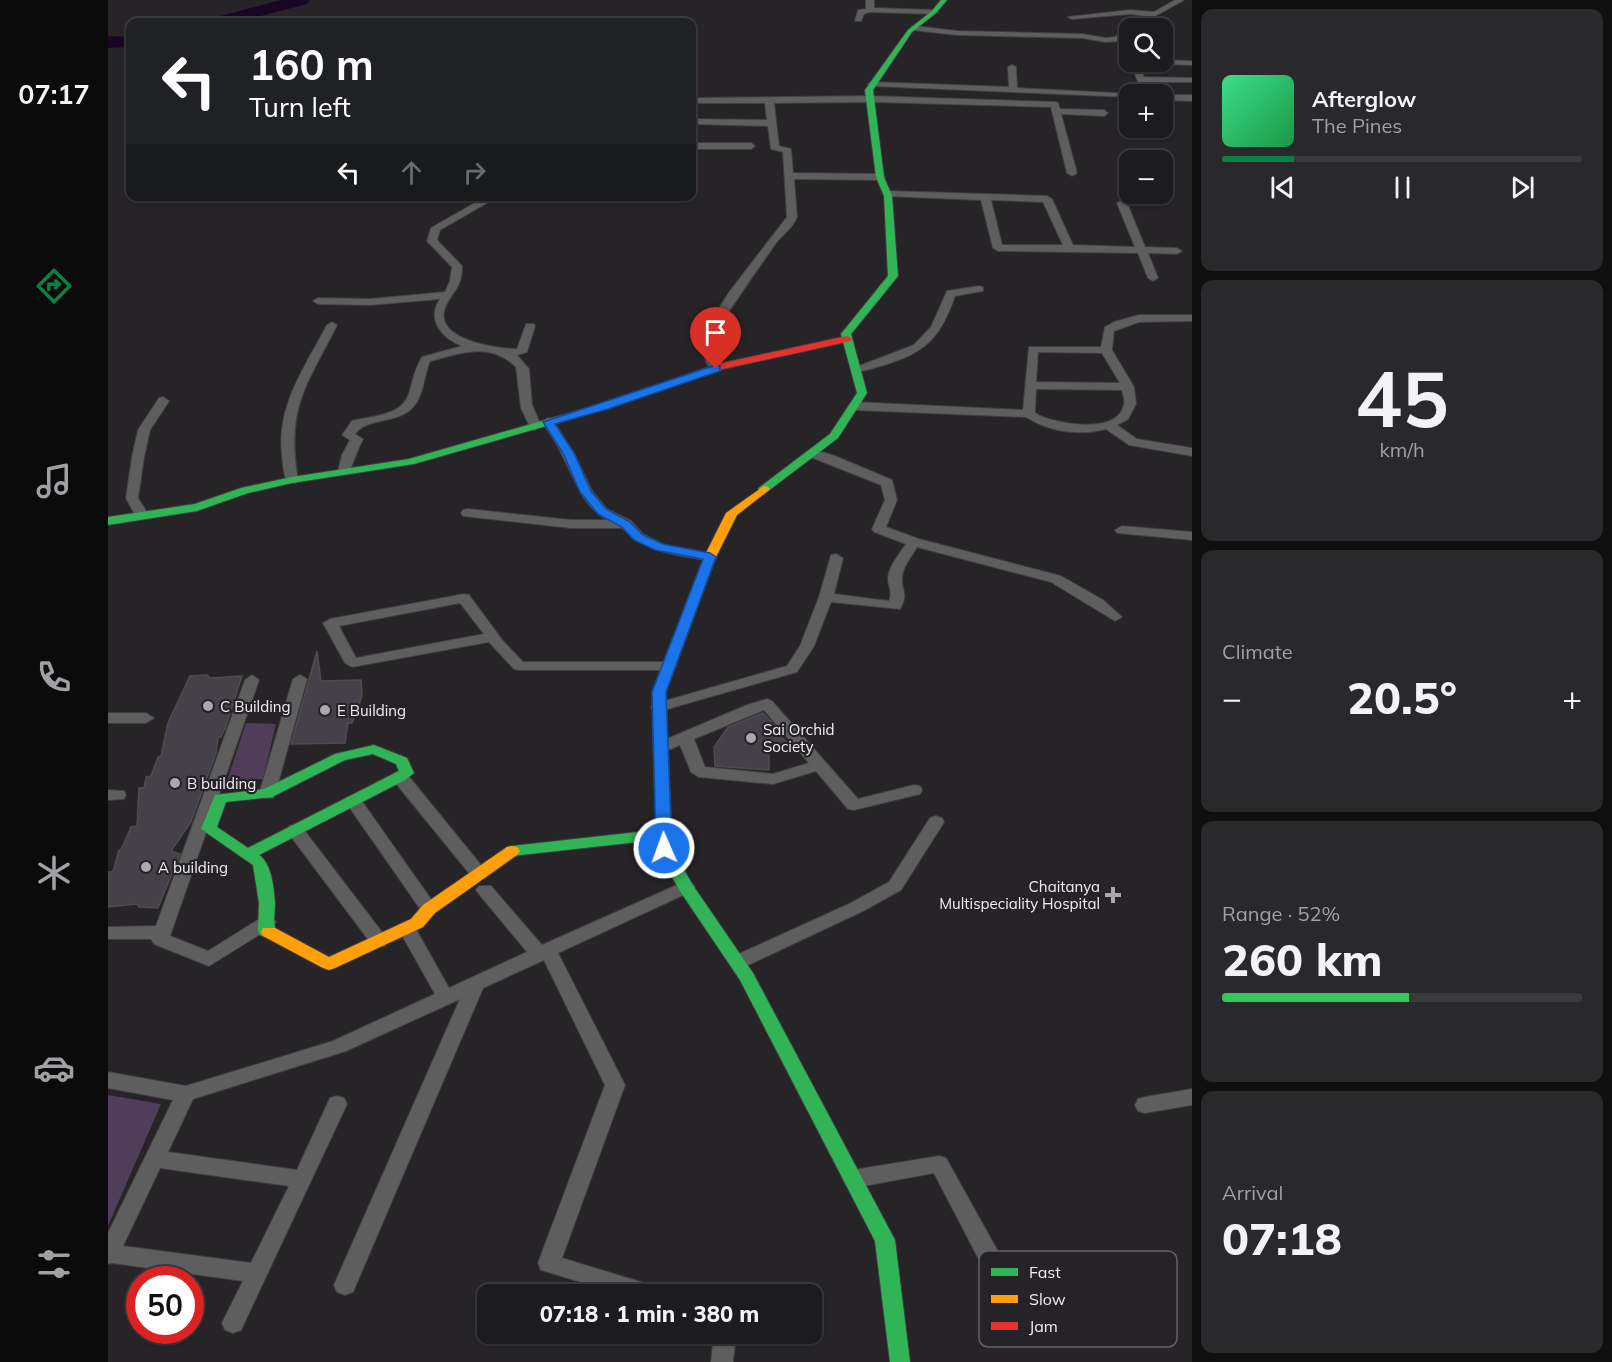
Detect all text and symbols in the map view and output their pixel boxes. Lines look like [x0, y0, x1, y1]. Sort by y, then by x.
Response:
map controls [1119, 18, 1173, 204]
button: search [1119, 18, 1173, 72]
text: 160 m [249, 38, 374, 91]
icon: left [150, 42, 228, 120]
text: 07:17 [18, 77, 90, 111]
button: + [1119, 84, 1173, 138]
text: Afterglow [1312, 85, 1416, 113]
text: Turn left [249, 90, 351, 124]
text: The Pines [1312, 113, 1402, 138]
button: − [1119, 150, 1173, 204]
icon: left [332, 156, 365, 189]
icon: ahead [395, 156, 428, 189]
icon: right [458, 156, 491, 189]
icon: previous [1266, 171, 1299, 204]
icon: pause [1386, 171, 1419, 204]
icon: next [1506, 171, 1539, 204]
icon: directions [33, 265, 75, 307]
pin [690, 307, 741, 369]
icon: arrive [699, 316, 732, 349]
text: 45 [1355, 349, 1449, 447]
text: km/h [1379, 437, 1425, 462]
icon: music [33, 460, 75, 502]
text: Climate [1222, 639, 1293, 664]
icon: phone [33, 656, 75, 698]
text: 20.5° [1347, 669, 1457, 725]
text: − [1222, 677, 1242, 718]
text: + [1562, 677, 1582, 718]
place label: C Building [220, 697, 291, 716]
marker: C Building [201, 699, 215, 713]
place label: E Building [337, 701, 406, 720]
marker: E Building [318, 703, 332, 717]
place label: Sai Orchid Society [763, 720, 835, 756]
marker: Sai Orchid Society [744, 731, 758, 745]
place label: B building [187, 774, 256, 793]
marker: B building [168, 776, 182, 790]
position arrow [632, 816, 696, 880]
icon: climate [33, 852, 75, 894]
place label: A building [158, 858, 228, 877]
marker: A building [139, 860, 153, 874]
place label: Chaitanya Multispeciality Hospital [939, 877, 1100, 913]
marker: Chaitanya Multispeciality Hospital [1104, 886, 1122, 904]
text: Range · 52% [1222, 901, 1340, 926]
text: 260 km [1222, 931, 1383, 987]
icon: car [33, 1047, 75, 1089]
text: Arrival [1222, 1180, 1283, 1205]
text: 07:18 [1222, 1210, 1342, 1266]
icon: filters [33, 1243, 75, 1285]
legend [979, 1251, 1177, 1347]
text: Fast [1029, 1262, 1061, 1282]
speed limit sign: 50 [126, 1266, 204, 1344]
text: Slow [1029, 1289, 1066, 1309]
text: 07:18 · 1 min · 380 m [540, 1300, 759, 1328]
text: Jam [1029, 1316, 1058, 1336]

